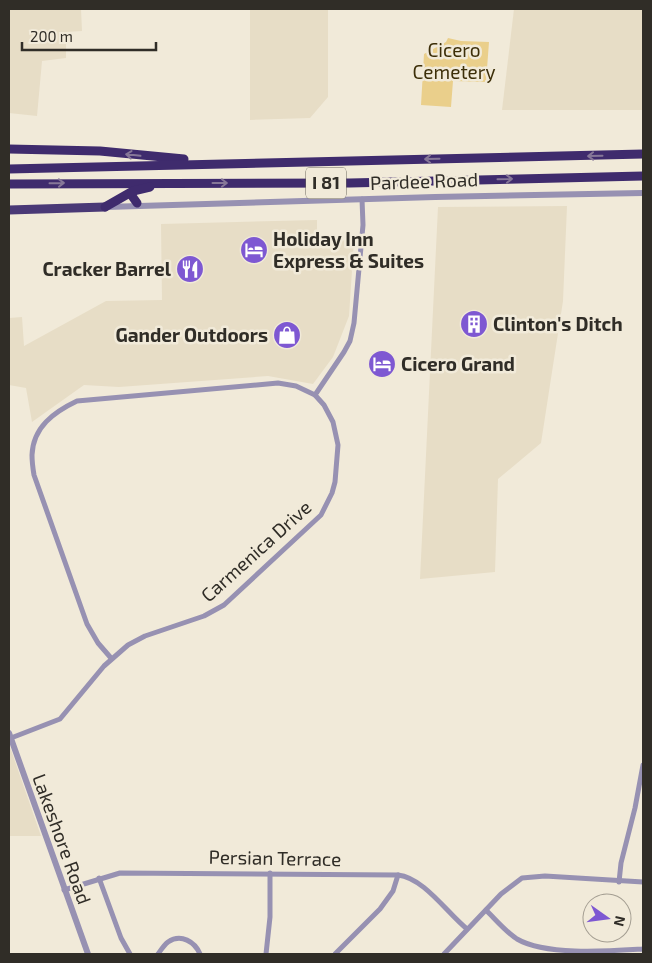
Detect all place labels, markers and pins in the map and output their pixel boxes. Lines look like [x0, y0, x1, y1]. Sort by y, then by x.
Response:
place label: Holiday Inn Express & Suites [273, 227, 424, 272]
hotel icon: Holiday Inn Express & Suites [239, 235, 269, 265]
restaurant icon: Cracker Barrel [175, 254, 205, 284]
place label: Cracker Barrel [42, 257, 172, 280]
building icon: Clinton's Ditch [459, 309, 489, 339]
place label: Clinton's Ditch [493, 312, 623, 335]
shop icon: Gander Outdoors [272, 320, 302, 350]
place label: Gander Outdoors [115, 323, 268, 346]
hotel icon: Cicero Grand [367, 349, 397, 379]
place label: Cicero Grand [401, 352, 515, 375]

